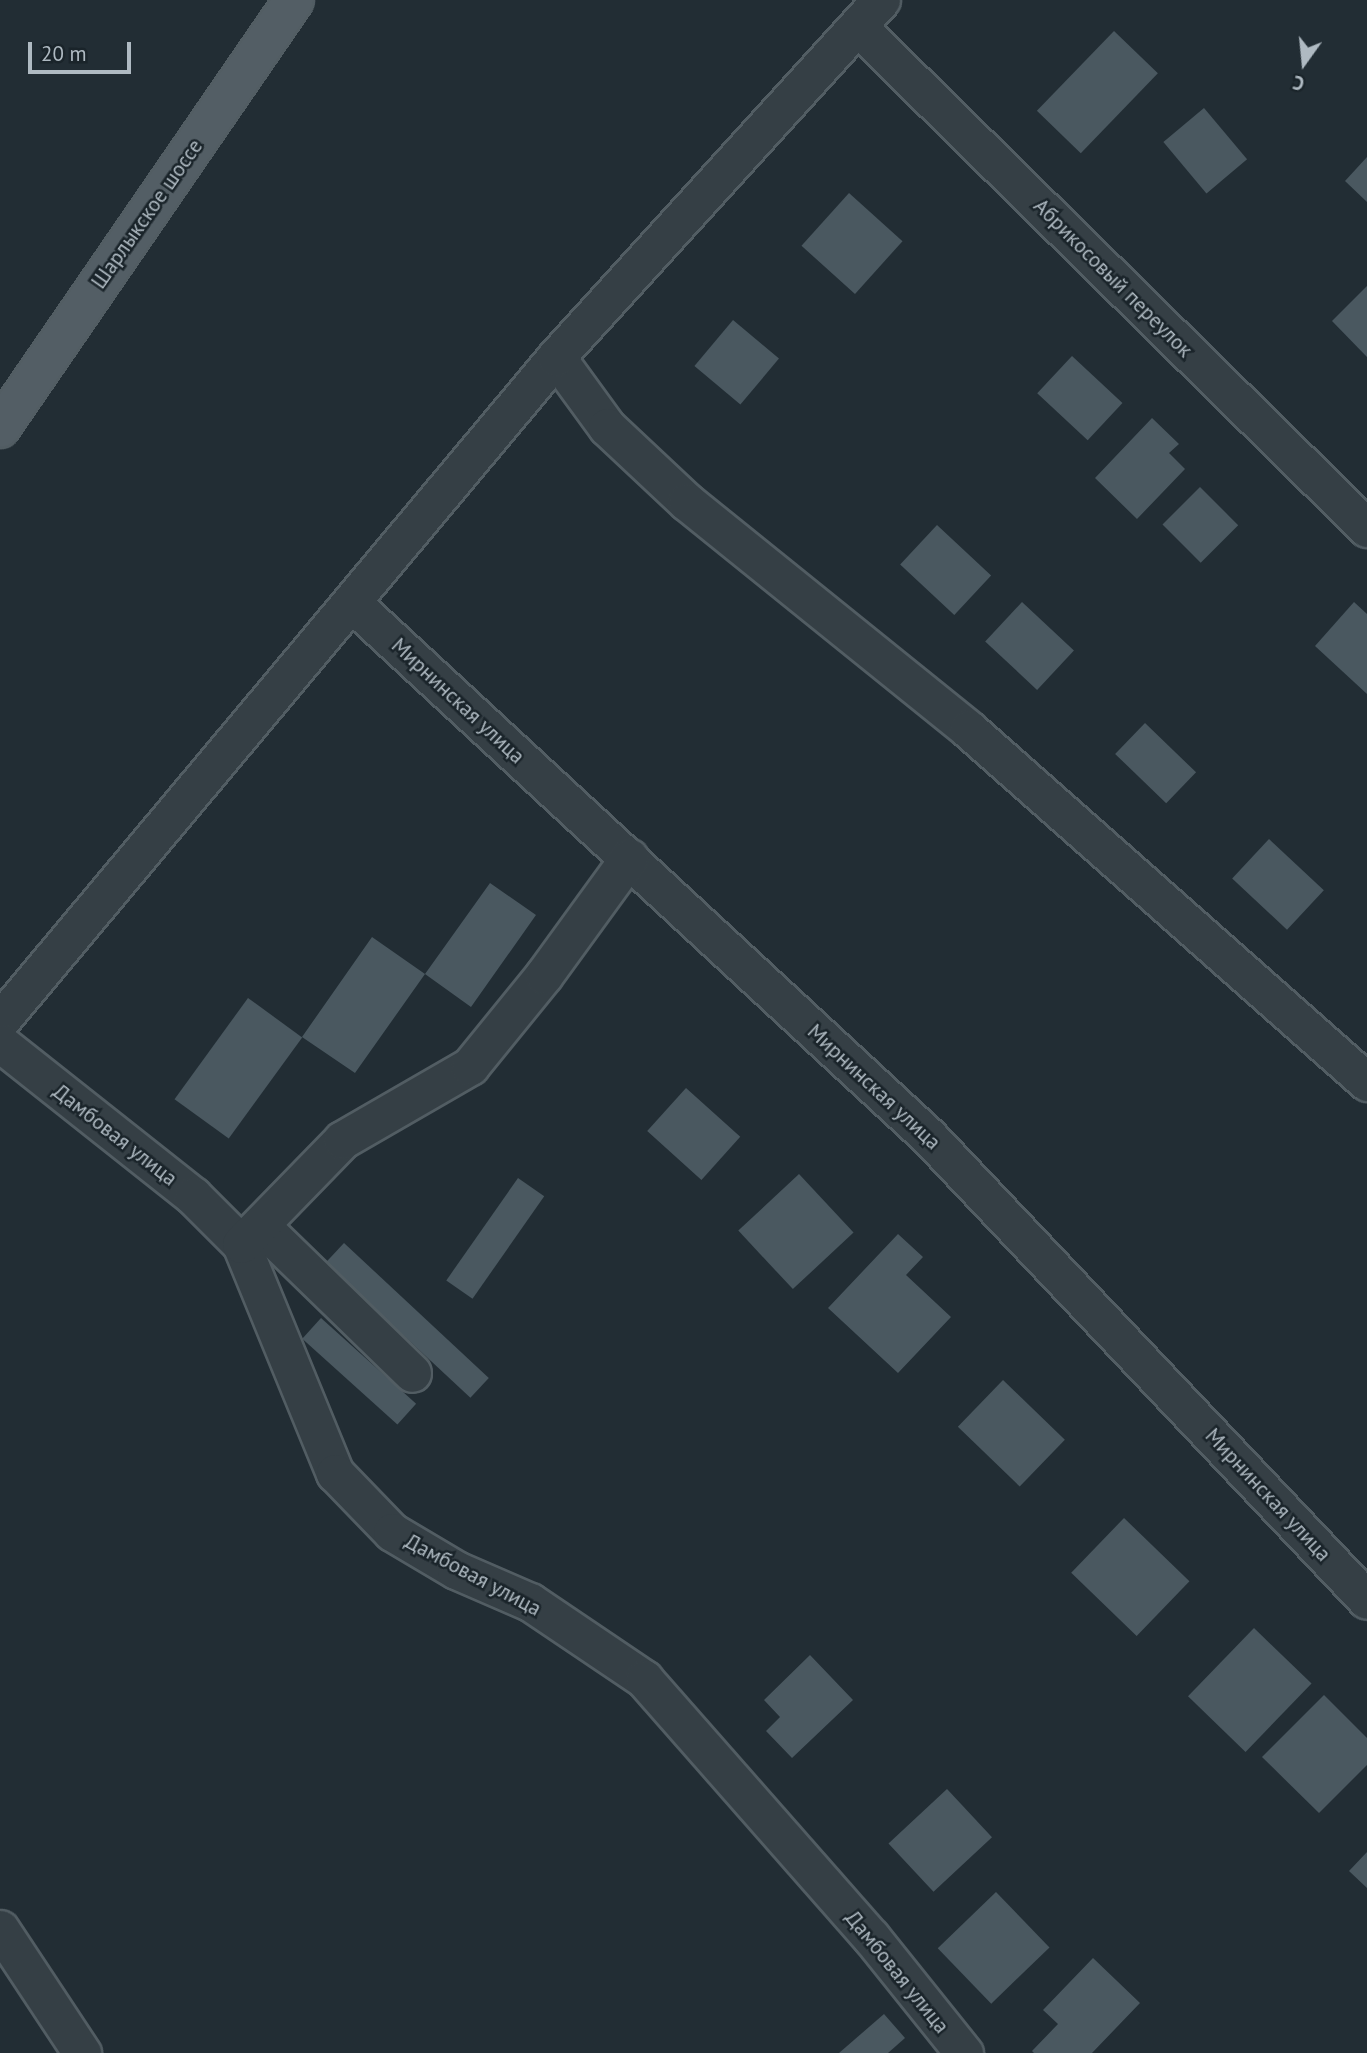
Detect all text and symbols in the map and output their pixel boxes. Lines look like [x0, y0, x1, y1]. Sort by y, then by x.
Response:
scale bar [32, 28, 135, 72]
north arrow [1269, 28, 1339, 98]
text: 20 m [41, 40, 87, 67]
text: С [1290, 70, 1307, 96]
street label: Шарлыкское шоссе [86, 134, 208, 294]
street label: Абрикосовый переулок [1028, 193, 1198, 363]
street label: Мирнинская улица [386, 633, 530, 769]
street label: Мирнинская улица [802, 1019, 946, 1155]
street label: Дамбовая улица [48, 1079, 182, 1191]
street label: Мирнинская улица [1200, 1423, 1336, 1567]
street label: Дамбовая улица [401, 1529, 545, 1621]
street label: Дамбовая улица [840, 1906, 954, 2038]

